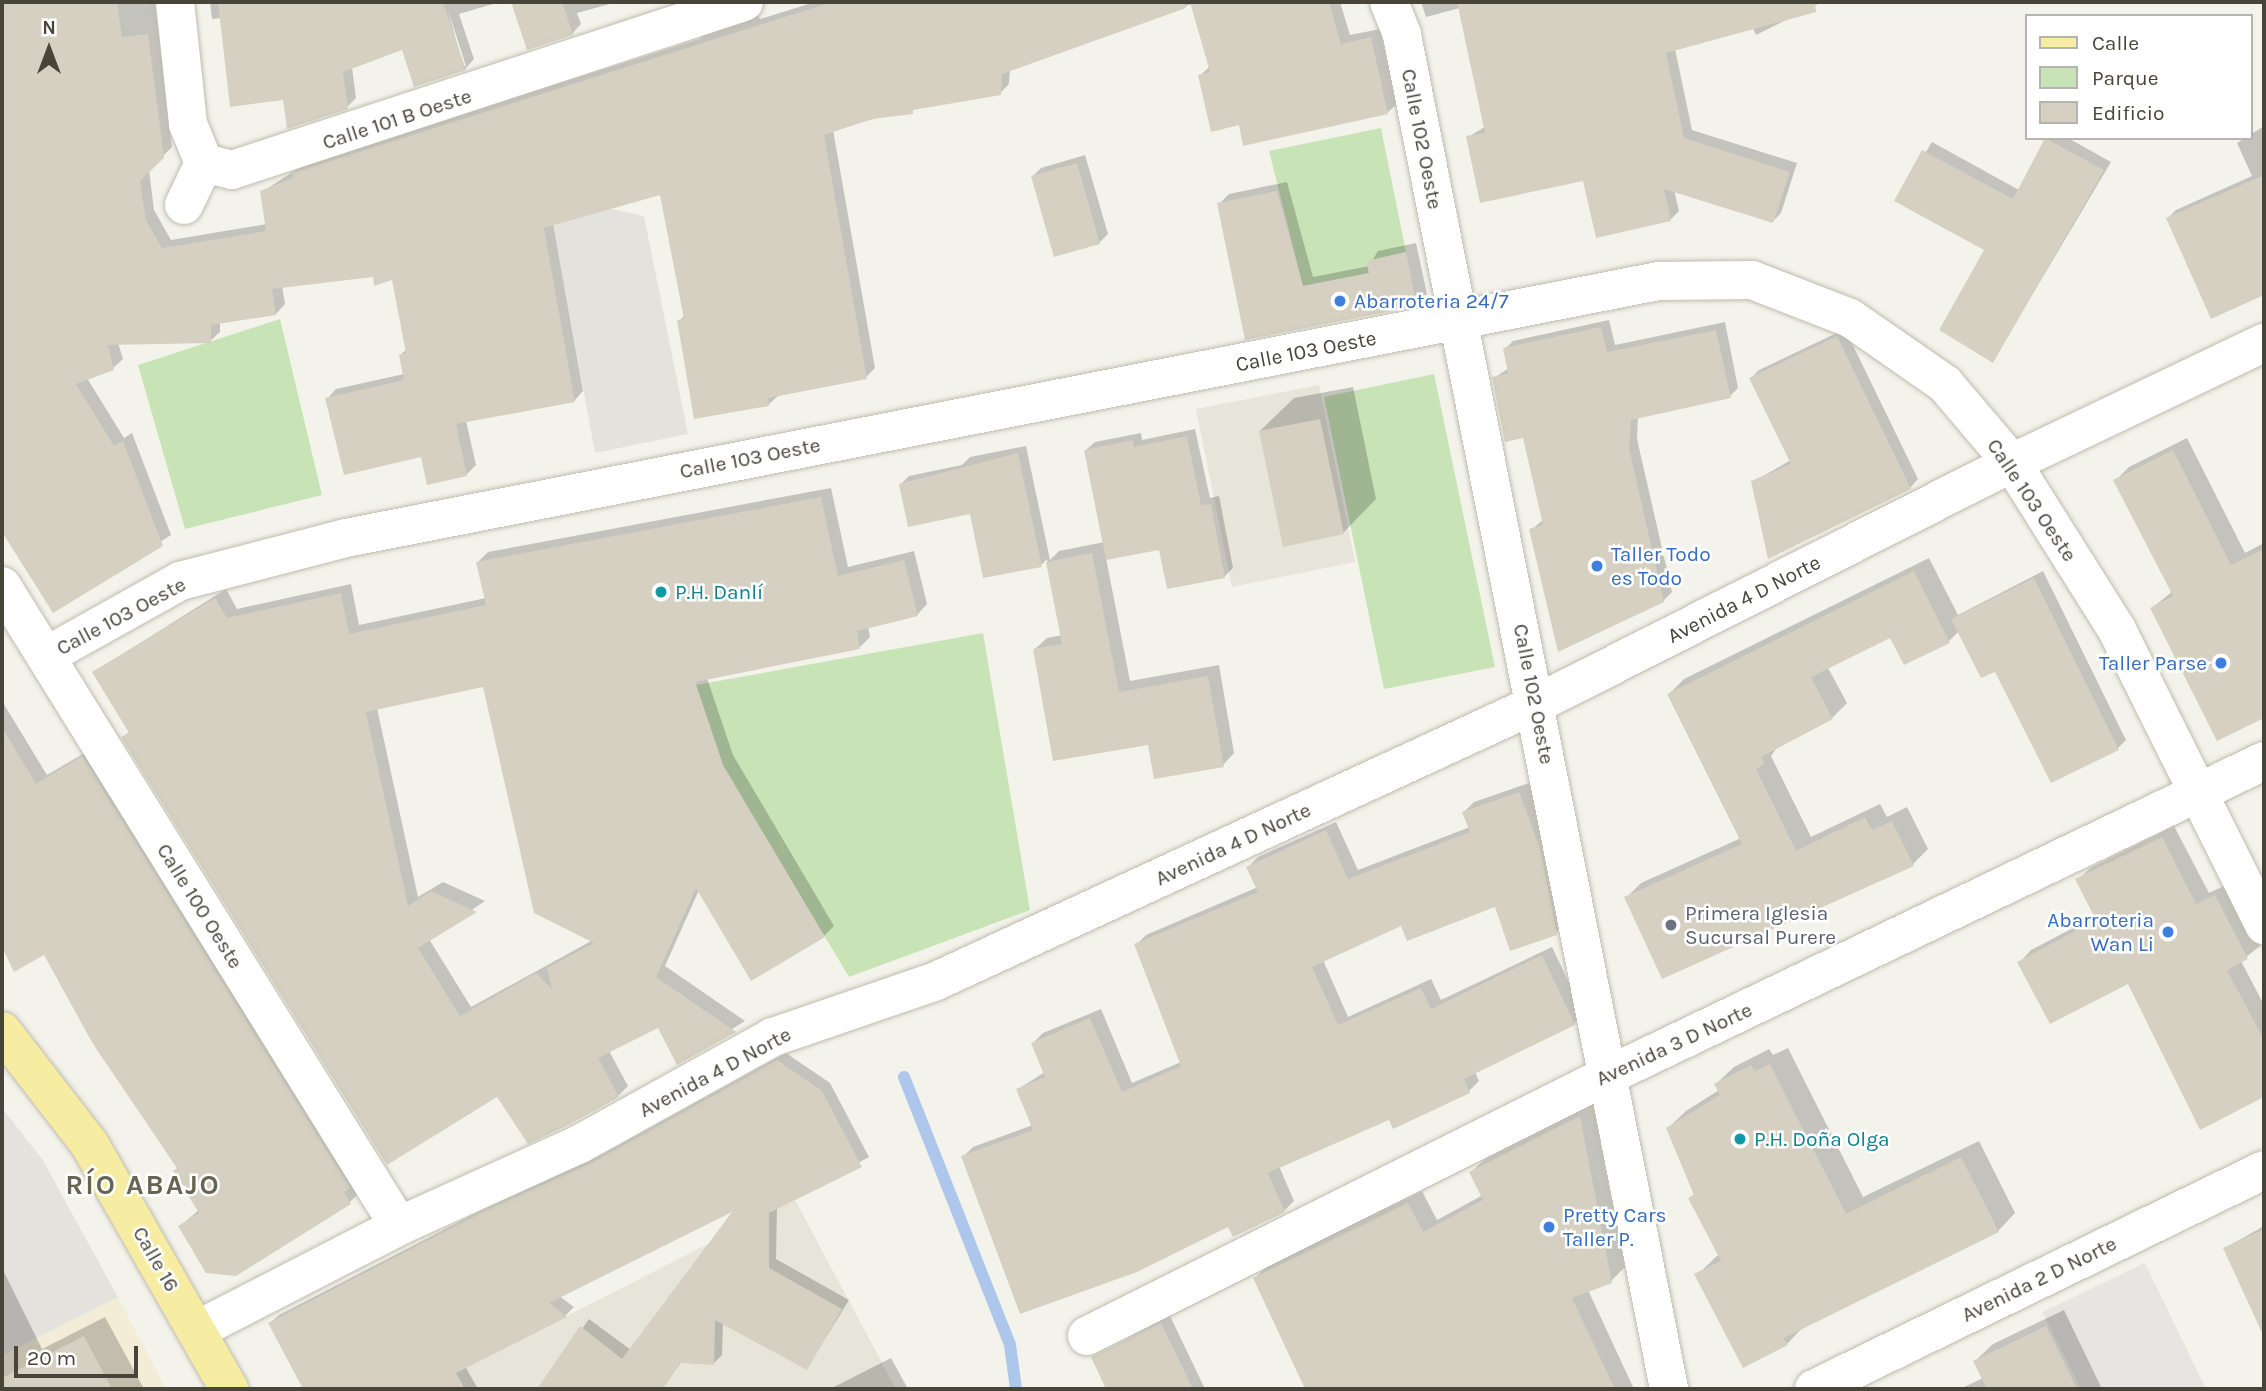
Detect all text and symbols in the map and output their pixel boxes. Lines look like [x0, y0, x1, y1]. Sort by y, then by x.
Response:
north arrow [14, 14, 84, 84]
legend [2024, 14, 2252, 140]
text: N [42, 17, 56, 39]
text: Calle [2092, 31, 2139, 55]
text: Parque [2092, 66, 2159, 90]
street label: Calle 102 Oeste [1396, 67, 1448, 211]
street label: Calle 101 B Oeste [319, 83, 475, 155]
text: Edificio [2092, 101, 2165, 125]
place label: Abarroteria 24/7 [1354, 288, 1509, 314]
marker: Abarroteria 24/7 [1332, 293, 1348, 309]
street label: Calle 103 Oeste [1234, 325, 1378, 377]
street label: Calle 103 Oeste [678, 432, 822, 484]
street label: Calle 103 Oeste [1982, 434, 2082, 566]
place label: Taller Todo es Todo [1611, 541, 1711, 591]
street label: Avenida 4 D Norte [1663, 550, 1825, 648]
marker: Taller Todo es Todo [1589, 558, 1605, 574]
street label: Calle 103 Oeste [52, 571, 190, 661]
place label: P.H. Danlí [675, 579, 763, 605]
marker: P.H. Danlí [653, 584, 669, 600]
street label: Calle 102 Oeste [1508, 622, 1560, 766]
place label: Taller Parse [2099, 650, 2207, 676]
marker: Taller Parse [2213, 655, 2229, 671]
street label: Avenida 4 D Norte [1151, 797, 1315, 891]
street label: Calle 100 Oeste [151, 839, 249, 973]
place label: Primera Iglesia Sucursal Purere [1685, 900, 1836, 950]
place label: Abarroteria Wan Li [2047, 907, 2154, 957]
marker: Primera Iglesia Sucursal Purere [1663, 917, 1679, 933]
marker: Abarroteria Wan Li [2160, 924, 2176, 940]
street label: Avenida 3 D Norte [1592, 997, 1756, 1091]
street label: Avenida 4 D Norte [635, 1021, 795, 1123]
place label: P.H. Doña Olga [1754, 1126, 1890, 1152]
marker: P.H. Doña Olga [1732, 1131, 1748, 1147]
district label: RÍO ABAJO [66, 1168, 220, 1202]
place label: Pretty Cars Taller P. [1563, 1202, 1667, 1252]
marker: Pretty Cars Taller P. [1541, 1219, 1557, 1235]
street label: Calle 16 [127, 1222, 185, 1296]
street label: Avenida 2 D Norte [1958, 1231, 2120, 1327]
scale bar [18, 1332, 142, 1376]
text: 20 m [27, 1346, 76, 1370]

